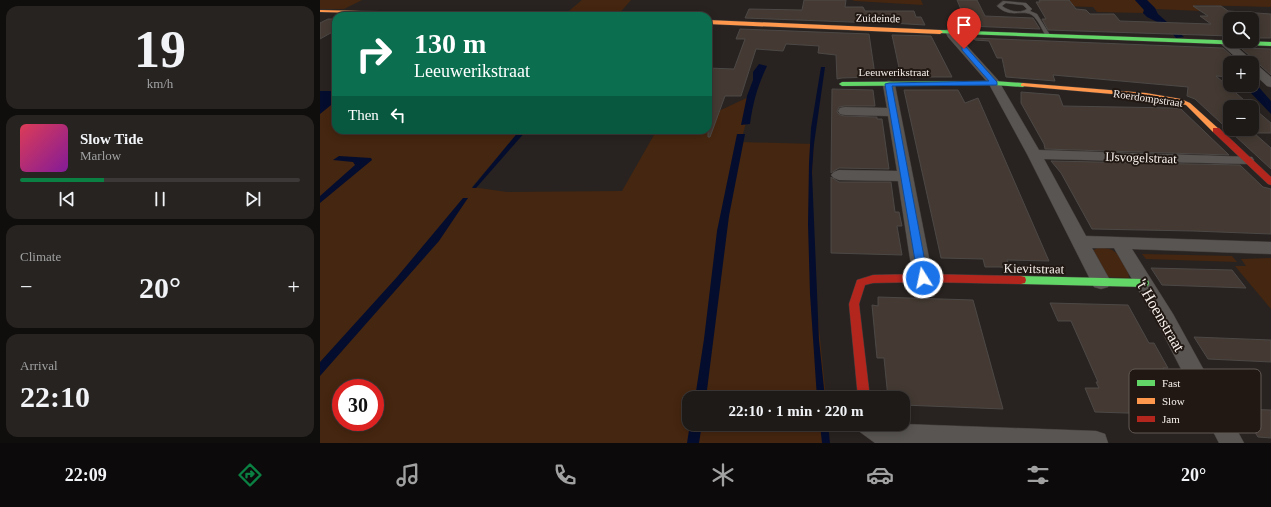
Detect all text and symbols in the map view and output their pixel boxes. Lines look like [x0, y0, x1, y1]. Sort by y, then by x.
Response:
pin [947, 8, 981, 49]
street label: Zuideinde [856, 12, 901, 24]
map controls [1223, 12, 1259, 136]
button: search [1223, 12, 1259, 48]
icon: arrive [953, 14, 975, 36]
text: 19 [134, 21, 186, 78]
icon: right [348, 28, 400, 80]
text: 130 m [414, 28, 486, 59]
button: + [1223, 56, 1259, 92]
text: Leeuwerikstraat [414, 61, 530, 81]
street label: Leeuwerikstraat [859, 66, 929, 78]
text: km/h [147, 76, 173, 91]
street label: Roerdompstraat [1112, 87, 1184, 109]
button: − [1223, 100, 1259, 136]
icon: left [387, 104, 409, 126]
text: Then [348, 107, 379, 123]
text: Slow Tide [80, 131, 143, 147]
text: Marlow [80, 148, 121, 163]
street label: IJsvogelstraat [1105, 149, 1177, 166]
icon: previous [56, 188, 78, 210]
icon: pause [149, 188, 171, 210]
icon: next [242, 188, 264, 210]
text: Climate [20, 249, 61, 264]
position arrow [902, 257, 944, 299]
street label: Kievitstraat [1004, 260, 1065, 277]
text: 20° [139, 271, 181, 304]
text: − [20, 274, 32, 299]
text: + [288, 274, 300, 299]
street label: 't Hoenstraat [1133, 276, 1188, 355]
text: Arrival [20, 358, 58, 373]
legend [1129, 369, 1261, 433]
text: Fast [1162, 377, 1180, 389]
speed limit sign: 30 [332, 379, 384, 431]
text: 22:10 [20, 380, 90, 413]
text: Slow [1162, 395, 1185, 407]
text: 22:10 · 1 min · 220 m [729, 403, 864, 419]
text: Jam [1162, 413, 1180, 425]
icon: directions [236, 461, 264, 489]
icon: music [394, 461, 422, 489]
icon: phone [551, 461, 579, 489]
icon: climate [709, 461, 737, 489]
icon: car [866, 461, 894, 489]
icon: filters [1024, 461, 1052, 489]
text: 22:09 [65, 465, 107, 485]
text: 20° [1181, 465, 1206, 485]

